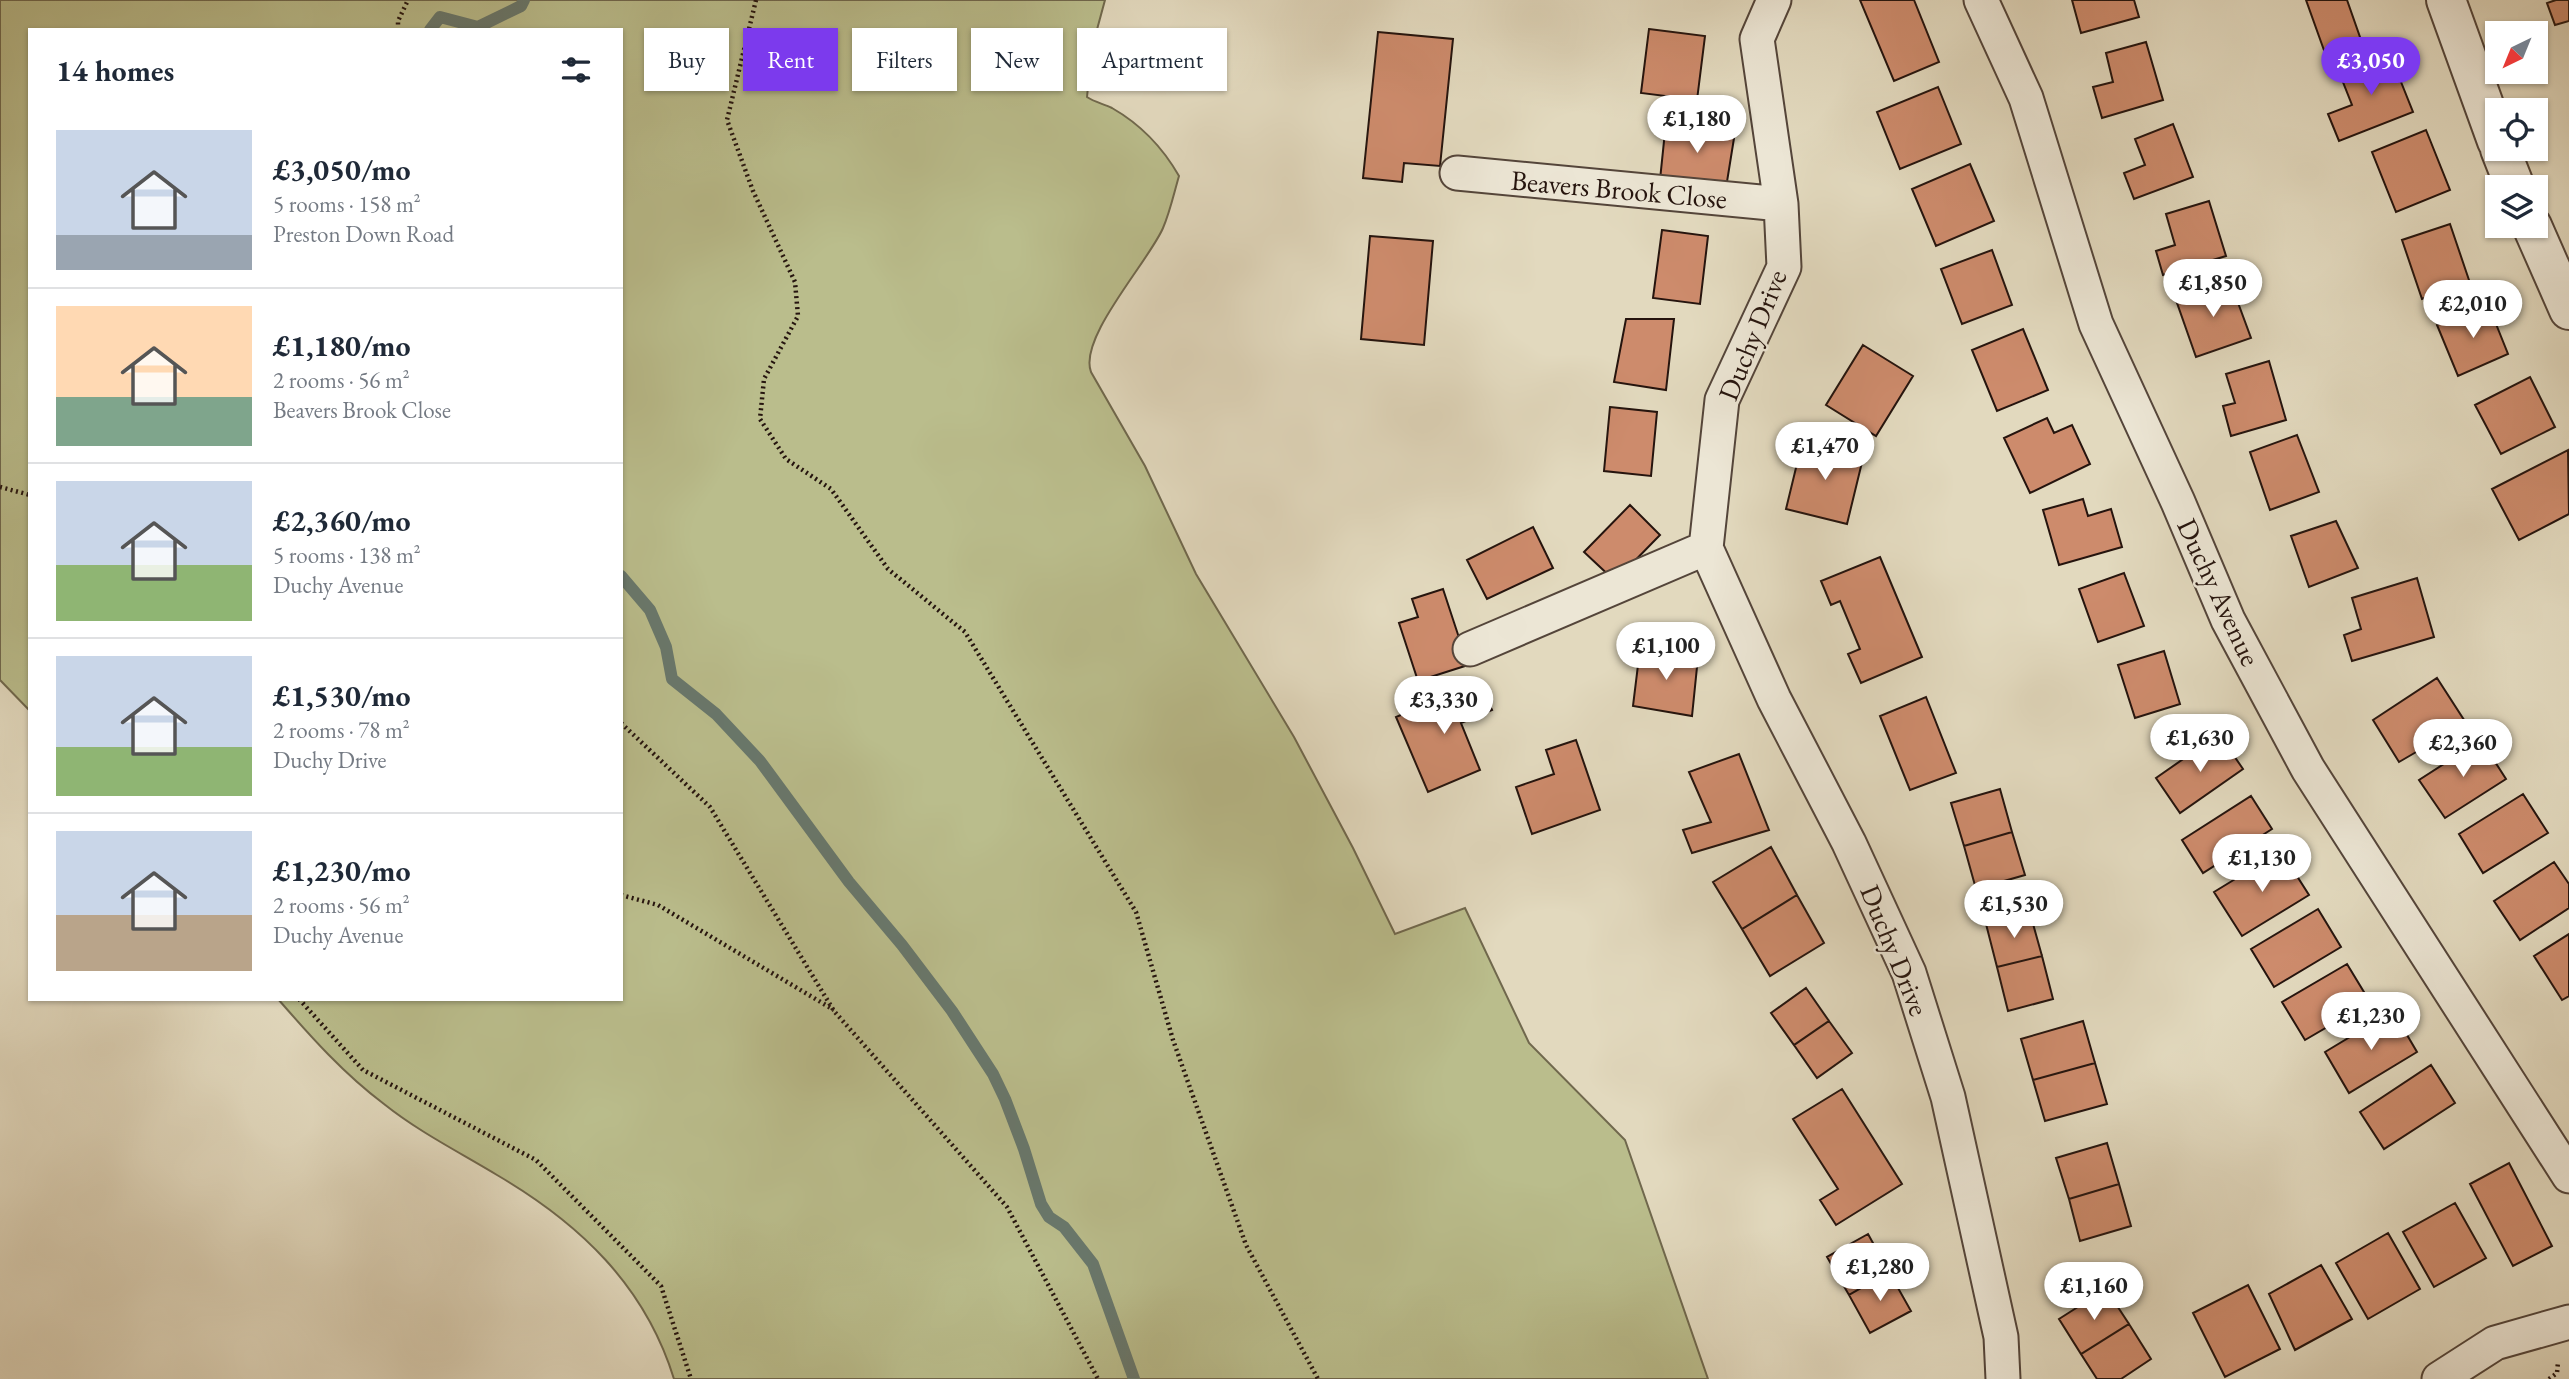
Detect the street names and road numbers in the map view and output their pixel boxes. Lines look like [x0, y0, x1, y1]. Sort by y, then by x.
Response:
street label: Beavers Brook Close [1509, 162, 1729, 216]
street label: Duchy Drive [1709, 264, 1795, 406]
street label: Duchy Avenue [2169, 512, 2269, 672]
street label: Duchy Drive [1852, 879, 1938, 1021]

